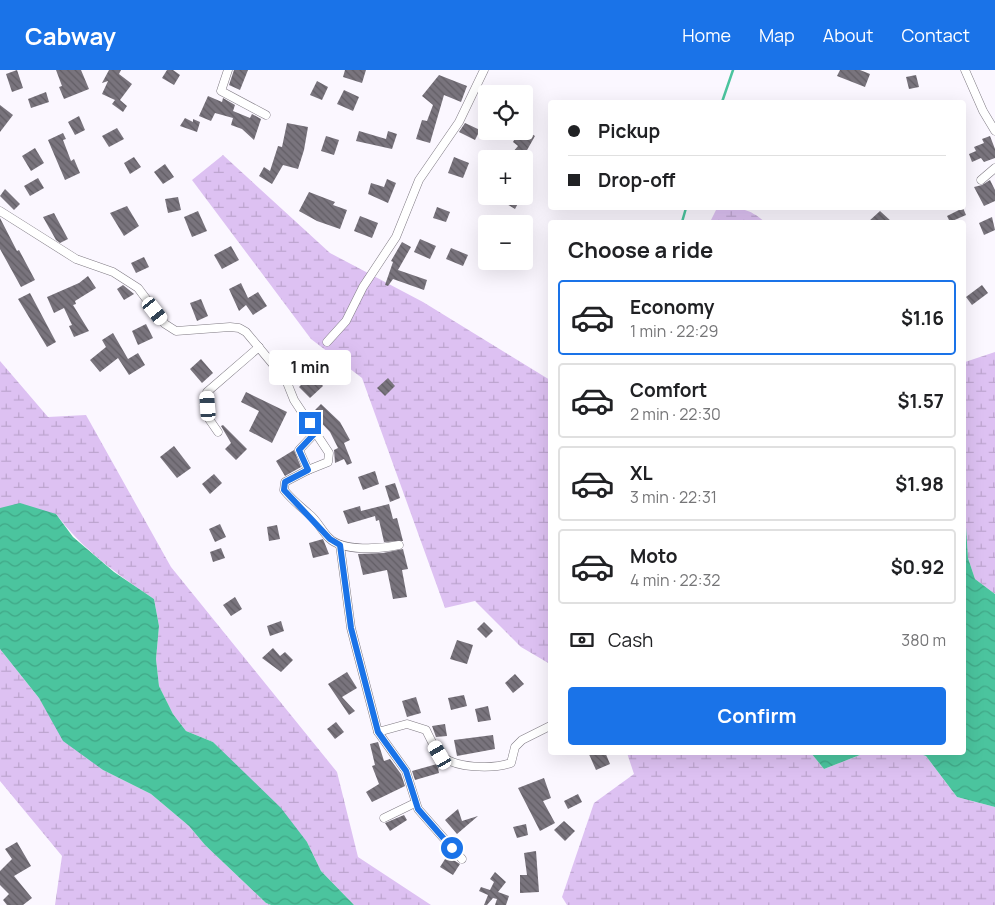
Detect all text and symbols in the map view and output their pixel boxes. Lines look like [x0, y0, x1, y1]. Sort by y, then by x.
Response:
text: Cabway [25, 19, 116, 52]
text: Home [682, 23, 731, 47]
text: Map [759, 23, 795, 47]
text: About [823, 23, 873, 47]
text: Contact [901, 23, 970, 47]
map controls [478, 85, 533, 270]
button: locate [478, 85, 533, 140]
text: Pickup [598, 118, 660, 144]
button: + [478, 150, 533, 205]
text: Drop-off [598, 167, 675, 193]
button: − [478, 215, 533, 270]
text: Choose a ride [568, 235, 713, 265]
text: Economy [630, 294, 714, 320]
car [139, 295, 170, 327]
icon: car [570, 295, 615, 340]
text: $1.16 [901, 305, 944, 331]
text: 1 min · 22:29 [630, 320, 718, 342]
callout: 1 min [269, 350, 351, 386]
text: 1 min [290, 356, 330, 378]
text: Comfort [630, 377, 707, 403]
icon: car [570, 378, 615, 423]
text: $1.57 [897, 388, 944, 414]
car [199, 391, 216, 421]
text: 2 min · 22:30 [630, 403, 721, 425]
route end [299, 412, 321, 434]
text: XL [630, 460, 653, 486]
icon: car [570, 461, 615, 506]
text: $1.98 [895, 471, 944, 497]
text: 3 min · 22:31 [630, 486, 717, 508]
text: Moto [630, 543, 677, 569]
icon: car [570, 544, 615, 589]
text: $0.92 [891, 554, 944, 580]
text: 4 min · 22:32 [630, 569, 720, 591]
icon: cash [568, 626, 596, 654]
text: Cash [608, 627, 653, 653]
text: 380 m [901, 629, 946, 651]
button: Confirm [568, 687, 946, 745]
car [426, 738, 453, 772]
route start [441, 837, 463, 859]

